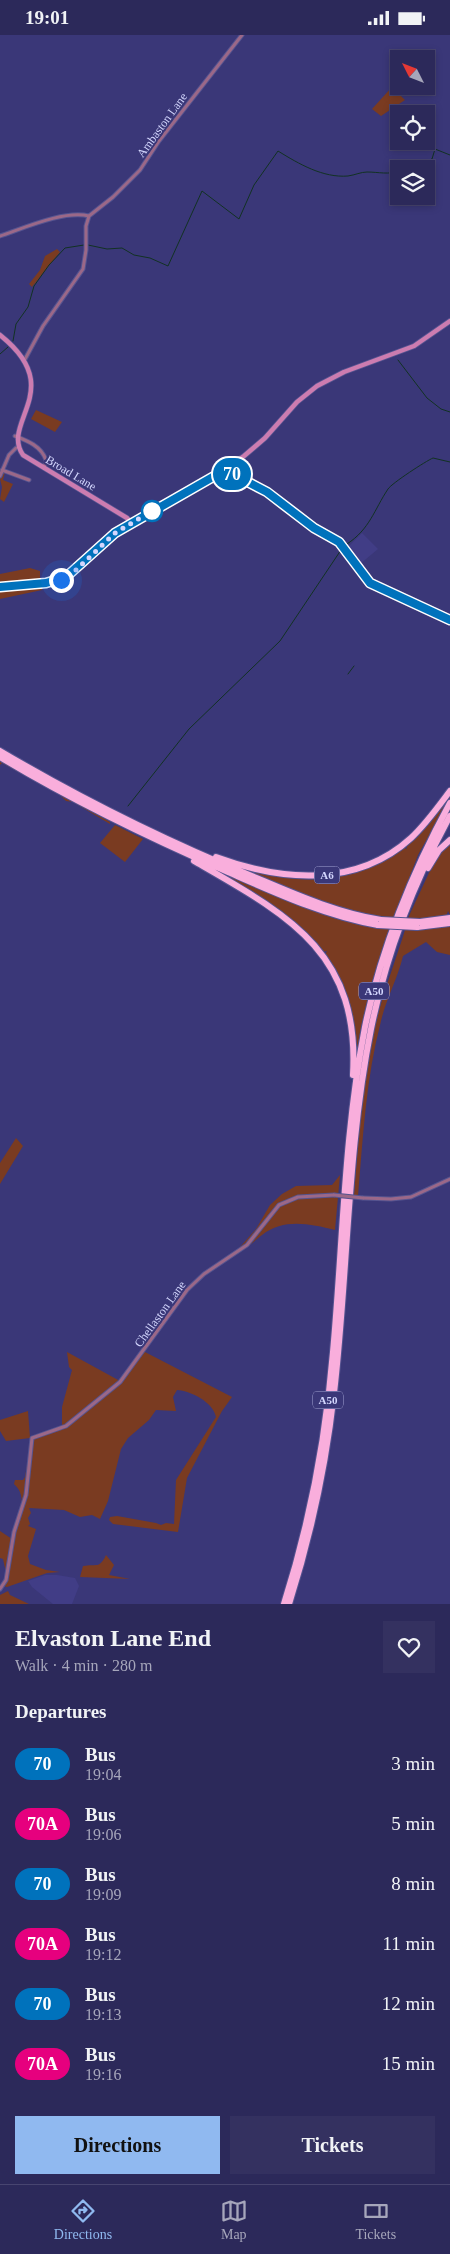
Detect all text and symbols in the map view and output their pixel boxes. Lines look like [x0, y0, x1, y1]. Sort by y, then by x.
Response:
text: 19:01 [25, 7, 69, 28]
north arrow [390, 50, 435, 95]
map controls [390, 50, 435, 205]
street label: Ambaston Lane [134, 90, 190, 160]
button: locate [390, 105, 435, 150]
button: layers [390, 160, 435, 205]
street label: Broad Lane [43, 452, 99, 494]
line badge: 70 [210, 458, 254, 490]
text: 70 [223, 464, 241, 484]
unlabelled marker [141, 500, 163, 522]
your location [49, 568, 74, 593]
road number: A6 [314, 867, 340, 883]
road number: A50 [359, 983, 389, 999]
street label: Chellaston Lane [131, 1278, 189, 1350]
road number: A50 [313, 1391, 343, 1409]
button: heart [383, 1621, 435, 1673]
text: Elvaston Lane End [15, 1625, 211, 1651]
text: Walk · 4 min · 280 m [15, 1657, 152, 1674]
text: Departures [15, 1701, 106, 1722]
text: Bus [85, 1744, 116, 1765]
text: 3 min [391, 1753, 435, 1774]
text: 70 [34, 1754, 52, 1774]
text: 19:04 [85, 1766, 121, 1783]
text: Bus [85, 1804, 116, 1825]
text: 5 min [391, 1813, 435, 1834]
text: 70A [27, 1814, 58, 1834]
text: 19:06 [85, 1826, 121, 1843]
text: Bus [85, 1864, 116, 1885]
text: 8 min [391, 1873, 435, 1894]
text: 70 [34, 1874, 52, 1894]
text: 19:09 [85, 1886, 121, 1903]
text: Bus [85, 1924, 116, 1945]
text: 11 min [382, 1933, 435, 1954]
text: 70A [27, 1934, 58, 1954]
text: 19:12 [85, 1946, 121, 1963]
text: Bus [85, 1984, 116, 2005]
text: 12 min [382, 1993, 435, 2014]
text: 70 [34, 1994, 52, 2014]
text: 19:13 [85, 2006, 121, 2023]
text: Bus [85, 2044, 116, 2065]
text: 15 min [382, 2053, 435, 2074]
text: 70A [27, 2054, 58, 2074]
text: 19:16 [85, 2066, 121, 2083]
button: Directions [15, 2116, 220, 2174]
button: Tickets [230, 2116, 435, 2174]
tab: Directions [54, 2197, 112, 2243]
tab: Map [220, 2197, 248, 2243]
tab: Tickets [355, 2197, 396, 2243]

